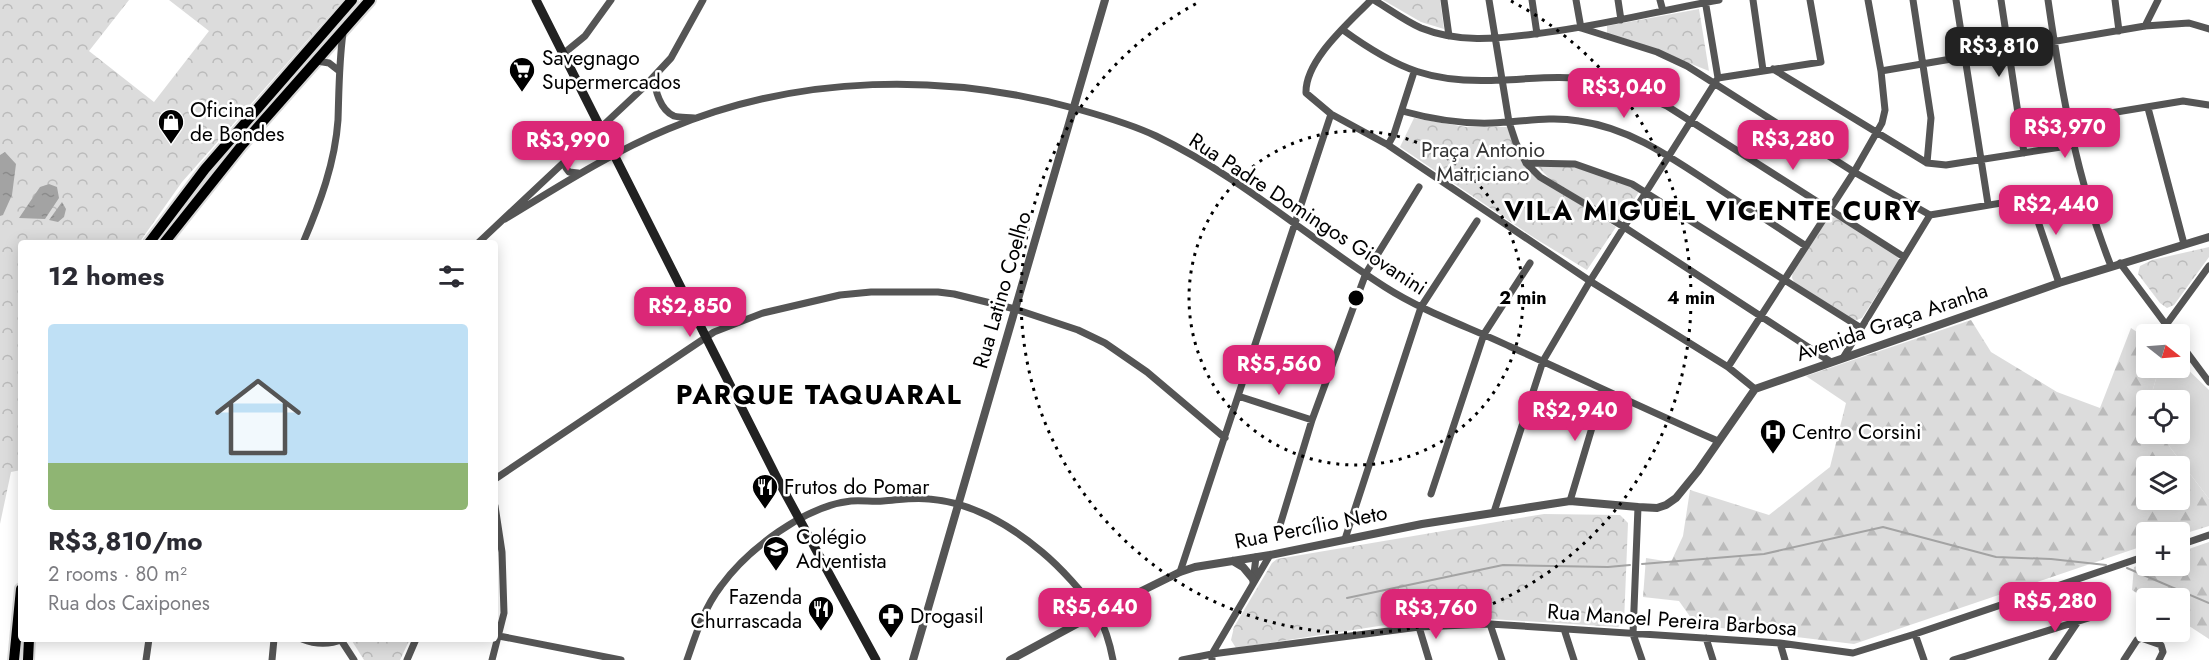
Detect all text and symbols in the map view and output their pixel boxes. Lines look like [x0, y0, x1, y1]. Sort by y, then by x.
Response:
pin: R$3,810 [1944, 27, 2054, 78]
text: R$3,810 [1959, 32, 2039, 61]
place label: Savegnago Supermercados [542, 43, 681, 97]
supermarket icon: Savegnago Supermercados [507, 55, 537, 93]
pin: R$3,040 [1569, 68, 1679, 119]
text: R$3,040 [1582, 73, 1666, 102]
place label: Oficina de Bondes [190, 95, 285, 149]
shop icon: Oficina de Bondes [156, 107, 186, 145]
pin: R$3,970 [2010, 108, 2120, 159]
text: R$3,970 [2024, 113, 2106, 142]
pin: R$3,280 [1738, 120, 1848, 171]
pin: R$3,990 [513, 121, 623, 172]
text: R$3,280 [1752, 125, 1834, 154]
text: R$3,990 [526, 126, 610, 155]
street label: Rua Padre Domingos Giovanini [1183, 126, 1433, 302]
park label: Praça Antonio Matriciano [1421, 135, 1545, 189]
pin: R$2,440 [2001, 185, 2111, 236]
text: R$2,440 [2013, 190, 2099, 219]
district label: VILA MIGUEL VICENTE CURY [1503, 191, 1922, 230]
street label: Rua Latino Coelho [965, 208, 1039, 372]
text: 12 homes [48, 257, 164, 295]
icon: filters [435, 260, 468, 293]
street label: Avenida Graça Aranha [1792, 275, 1992, 369]
text: 2 min [1499, 285, 1547, 311]
text: 4 min [1667, 285, 1715, 311]
pin: R$2,850 [635, 287, 745, 338]
centre of rings [1346, 288, 1366, 308]
text: R$2,850 [648, 292, 732, 321]
north arrow [2136, 324, 2190, 378]
map controls [2136, 324, 2190, 642]
pin: R$5,560 [1224, 345, 1334, 396]
text: R$5,560 [1237, 350, 1321, 379]
icon: home [204, 363, 312, 471]
district label: PARQUE TAQUARAL [676, 375, 962, 414]
button: locate [2136, 390, 2190, 444]
pin: R$2,940 [1520, 391, 1630, 442]
text: R$2,940 [1532, 396, 1618, 425]
hospital icon: Centro Corsini [1758, 417, 1788, 455]
place label: Centro Corsini [1792, 417, 1921, 447]
button: layers [2136, 456, 2190, 510]
restaurant icon: Frutos do Pomar [750, 472, 780, 510]
place label: Frutos do Pomar [784, 472, 930, 502]
street label: Rua Percílio Neto [1232, 497, 1390, 557]
text: R$3,810/mo [48, 522, 203, 560]
place label: Colégio Adventista [796, 522, 887, 576]
button: + [2136, 522, 2190, 576]
school or university icon: Colégio Adventista [761, 534, 791, 572]
text: 2 rooms · 80 m² [48, 560, 187, 589]
place label: Fazenda Churrascada [690, 582, 802, 636]
pin: R$5,280 [2000, 582, 2110, 633]
text: R$5,280 [2013, 587, 2097, 616]
pin: R$5,640 [1040, 588, 1150, 639]
button: − [2136, 588, 2190, 642]
text: Rua dos Caxipones [48, 589, 210, 618]
pin: R$3,760 [1381, 589, 1491, 640]
text: R$5,640 [1052, 593, 1138, 622]
restaurant icon: Fazenda Churrascada [806, 594, 836, 632]
text: R$3,760 [1395, 594, 1477, 623]
street label: Rua Manoel Pereira Barbosa [1546, 596, 1798, 644]
pharmacy icon: Drogasil [876, 601, 906, 639]
place label: Drogasil [910, 601, 983, 631]

